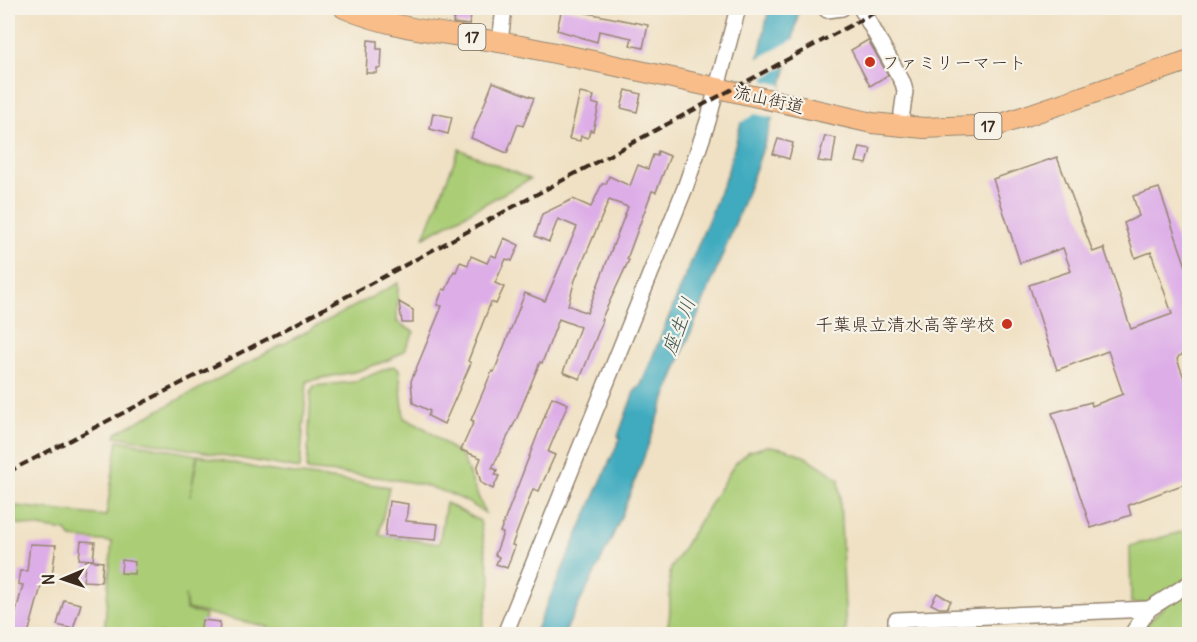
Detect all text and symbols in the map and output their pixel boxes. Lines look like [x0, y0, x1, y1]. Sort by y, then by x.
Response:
road number: 17 [458, 24, 486, 50]
place label: ファミリーマート [882, 51, 1026, 74]
marker: ファミリーマート [863, 55, 877, 69]
street label: 流山街道 [731, 80, 807, 118]
road number: 17 [974, 113, 1002, 139]
water label: 座生川 [656, 294, 700, 358]
place label: 千葉県立清水高等学校 [815, 313, 995, 336]
marker: 千葉県立清水高等学校 [1000, 317, 1014, 331]
north arrow [33, 549, 93, 609]
text: N [38, 574, 58, 585]

